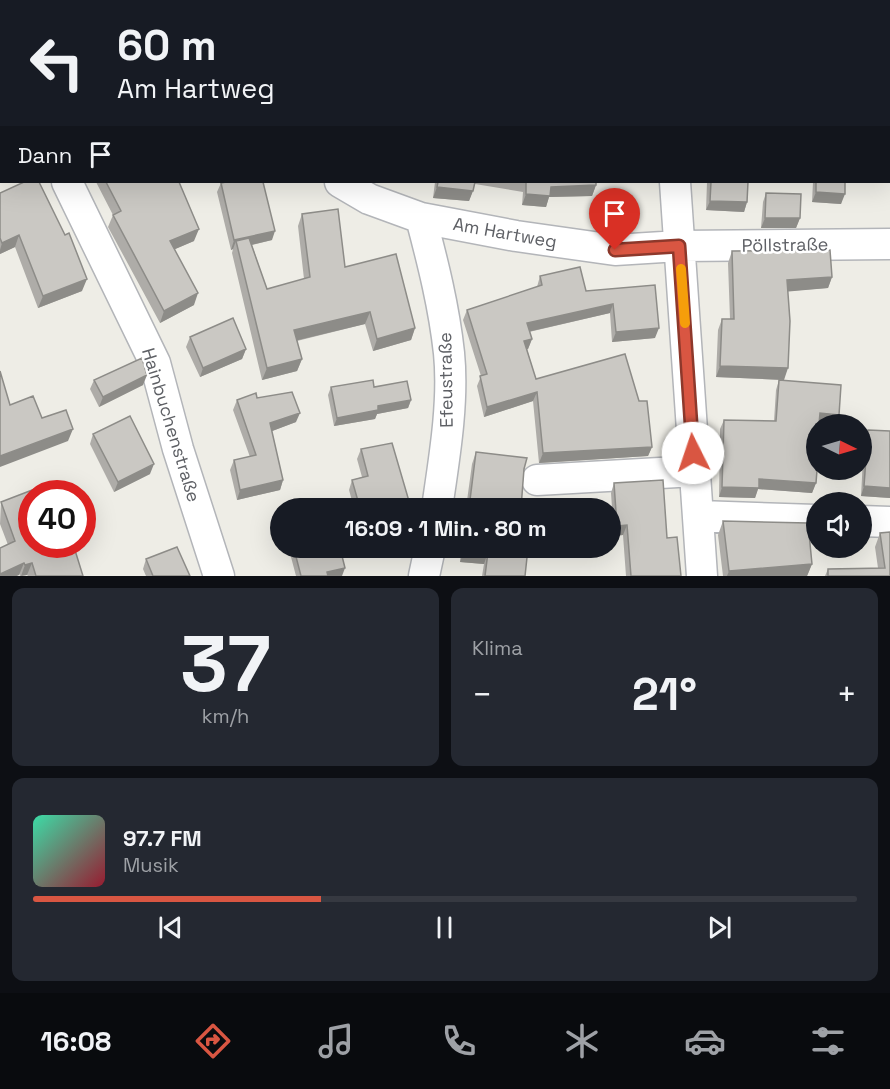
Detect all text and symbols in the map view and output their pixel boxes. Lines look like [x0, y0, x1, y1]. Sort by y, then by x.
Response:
text: 60 m [117, 19, 217, 72]
icon: left [18, 24, 96, 102]
text: Am Hartweg [117, 71, 275, 106]
icon: arrive [84, 138, 117, 171]
text: Dann [18, 141, 72, 169]
pin [589, 188, 640, 250]
icon: arrive [598, 197, 631, 230]
street label: Am Hartweg [451, 212, 559, 253]
street label: Pöllstraße [741, 232, 829, 257]
street label: Efeustraße [433, 332, 458, 428]
street label: Hainbuchenstraße [137, 345, 206, 505]
north arrow [806, 414, 872, 480]
map controls [806, 414, 872, 558]
position arrow [661, 421, 725, 485]
speed limit sign: 40 [18, 480, 96, 558]
button: sound [806, 492, 872, 558]
text: 16:09 · 1 Min. · 80 m [345, 514, 546, 542]
text: 37 [180, 614, 271, 714]
text: Klima [472, 635, 523, 661]
text: 21° [632, 666, 697, 723]
text: − [472, 674, 492, 716]
text: + [837, 674, 857, 716]
text: km/h [202, 703, 249, 729]
text: 97.7 FM [123, 824, 202, 852]
text: Musik [123, 852, 179, 878]
icon: previous [154, 911, 187, 944]
icon: pause [428, 911, 461, 944]
icon: next [703, 911, 736, 944]
icon: directions [192, 1020, 234, 1062]
icon: music [315, 1020, 357, 1062]
icon: phone [438, 1020, 480, 1062]
icon: climate [561, 1020, 603, 1062]
icon: car [684, 1020, 726, 1062]
icon: filters [807, 1020, 849, 1062]
text: 16:08 [41, 1024, 111, 1059]

